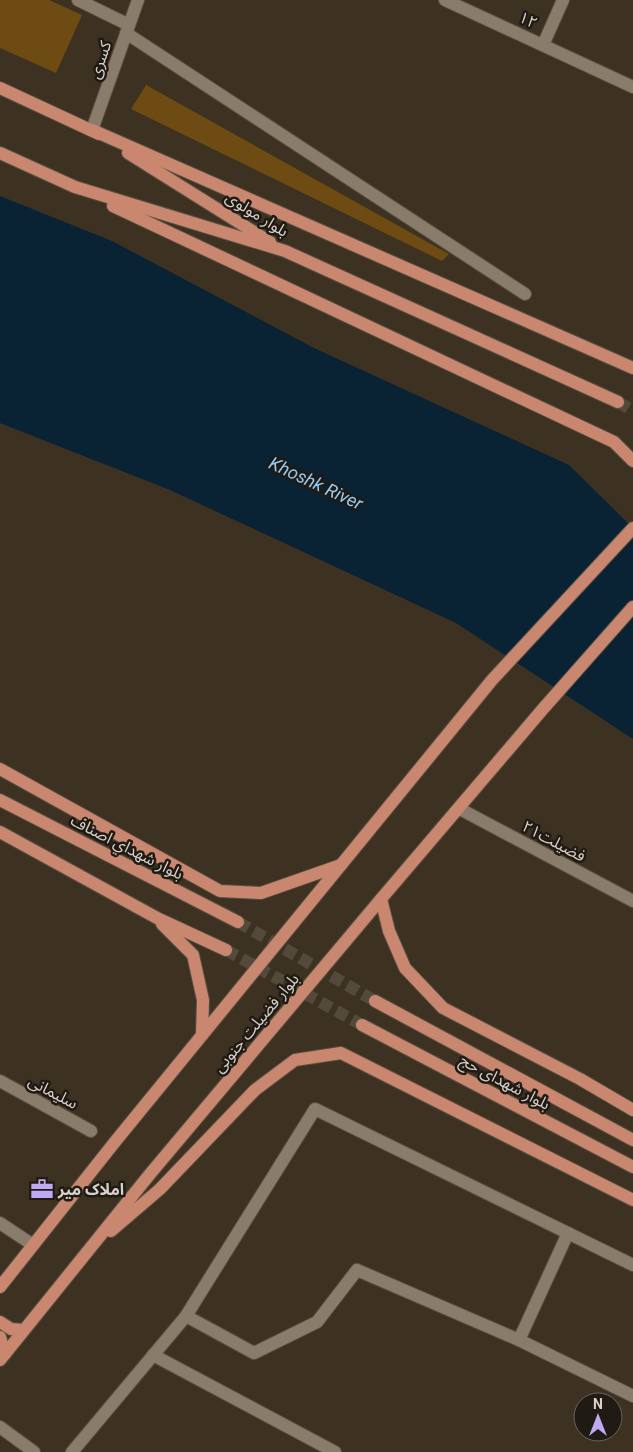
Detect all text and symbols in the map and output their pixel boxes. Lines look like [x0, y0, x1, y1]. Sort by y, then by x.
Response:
street label: ۱۲ [516, 8, 540, 32]
street label: کسری [85, 38, 115, 81]
street label: بلوار مولوی [222, 187, 292, 241]
water label: Khoshk River [266, 452, 367, 514]
street label: بلوار شهداي اصناف [66, 810, 186, 886]
street label: فضیلت۲۱ [519, 816, 589, 866]
street label: بلوار فضیلت جنوبی [209, 970, 303, 1076]
street label: بلوار شهدای حج [455, 1050, 553, 1116]
street label: سلیمانی [25, 1071, 81, 1113]
office icon: املاک میر [29, 1176, 55, 1202]
place label: املاک میر [57, 1180, 124, 1199]
north arrow [573, 1392, 623, 1442]
text: N [593, 1396, 603, 1412]

